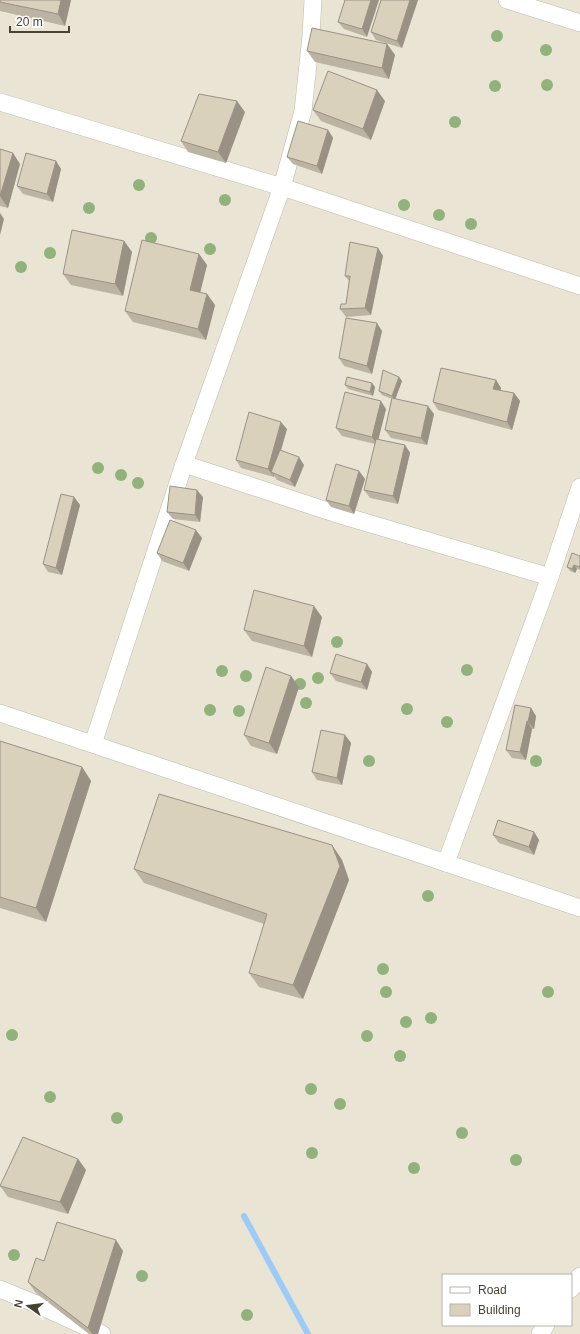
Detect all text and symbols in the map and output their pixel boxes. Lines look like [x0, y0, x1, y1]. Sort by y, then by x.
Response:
scale bar [10, 8, 69, 34]
text: 20 m [16, 15, 43, 29]
legend [442, 1274, 572, 1326]
text: Road [478, 1283, 507, 1297]
north arrow [8, 1286, 48, 1326]
text: N [12, 1298, 25, 1309]
text: Building [478, 1303, 521, 1317]

